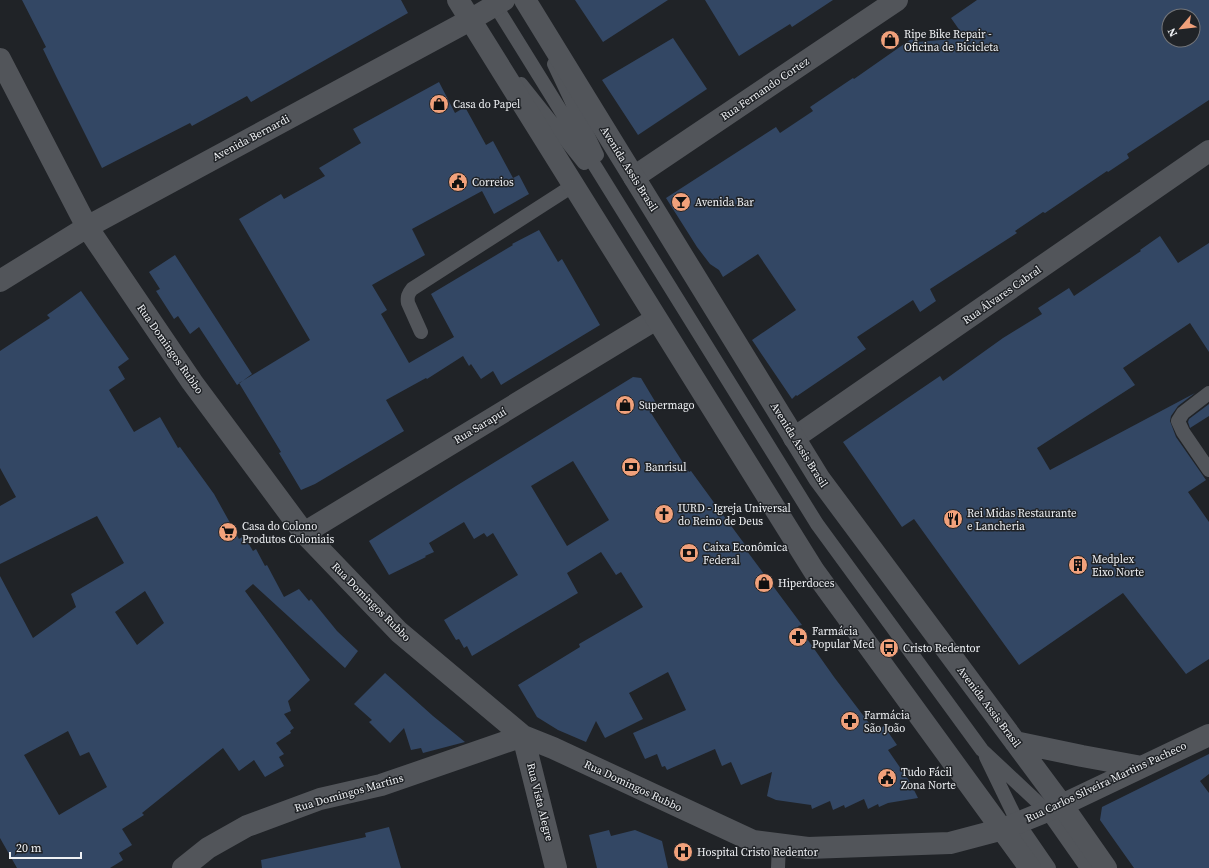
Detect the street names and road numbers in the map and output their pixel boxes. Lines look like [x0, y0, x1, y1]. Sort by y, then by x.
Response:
street label: Rua Fernando Cortez [718, 54, 812, 124]
street label: Avenida Bernardi [210, 111, 292, 165]
street label: Avenida Assis Brasil [597, 124, 661, 214]
street label: Rua Álvares Cabral [960, 262, 1044, 328]
street label: Rua Domingos Rubbo [133, 301, 207, 397]
street label: Avenida Assis Brasil [767, 400, 831, 490]
street label: Rua Sarapuí [451, 404, 509, 448]
street label: Rua Domingos Rubbo [328, 559, 414, 645]
street label: Avenida Assis Brasil [954, 663, 1024, 751]
street label: Rua Carlos Silveira Martins Pacheco [1023, 738, 1189, 826]
street label: Rua Domingos Rubbo [582, 757, 684, 815]
street label: Rua Vista Alegre [523, 761, 557, 843]
street label: Rua Domingos Martins [293, 770, 405, 816]

